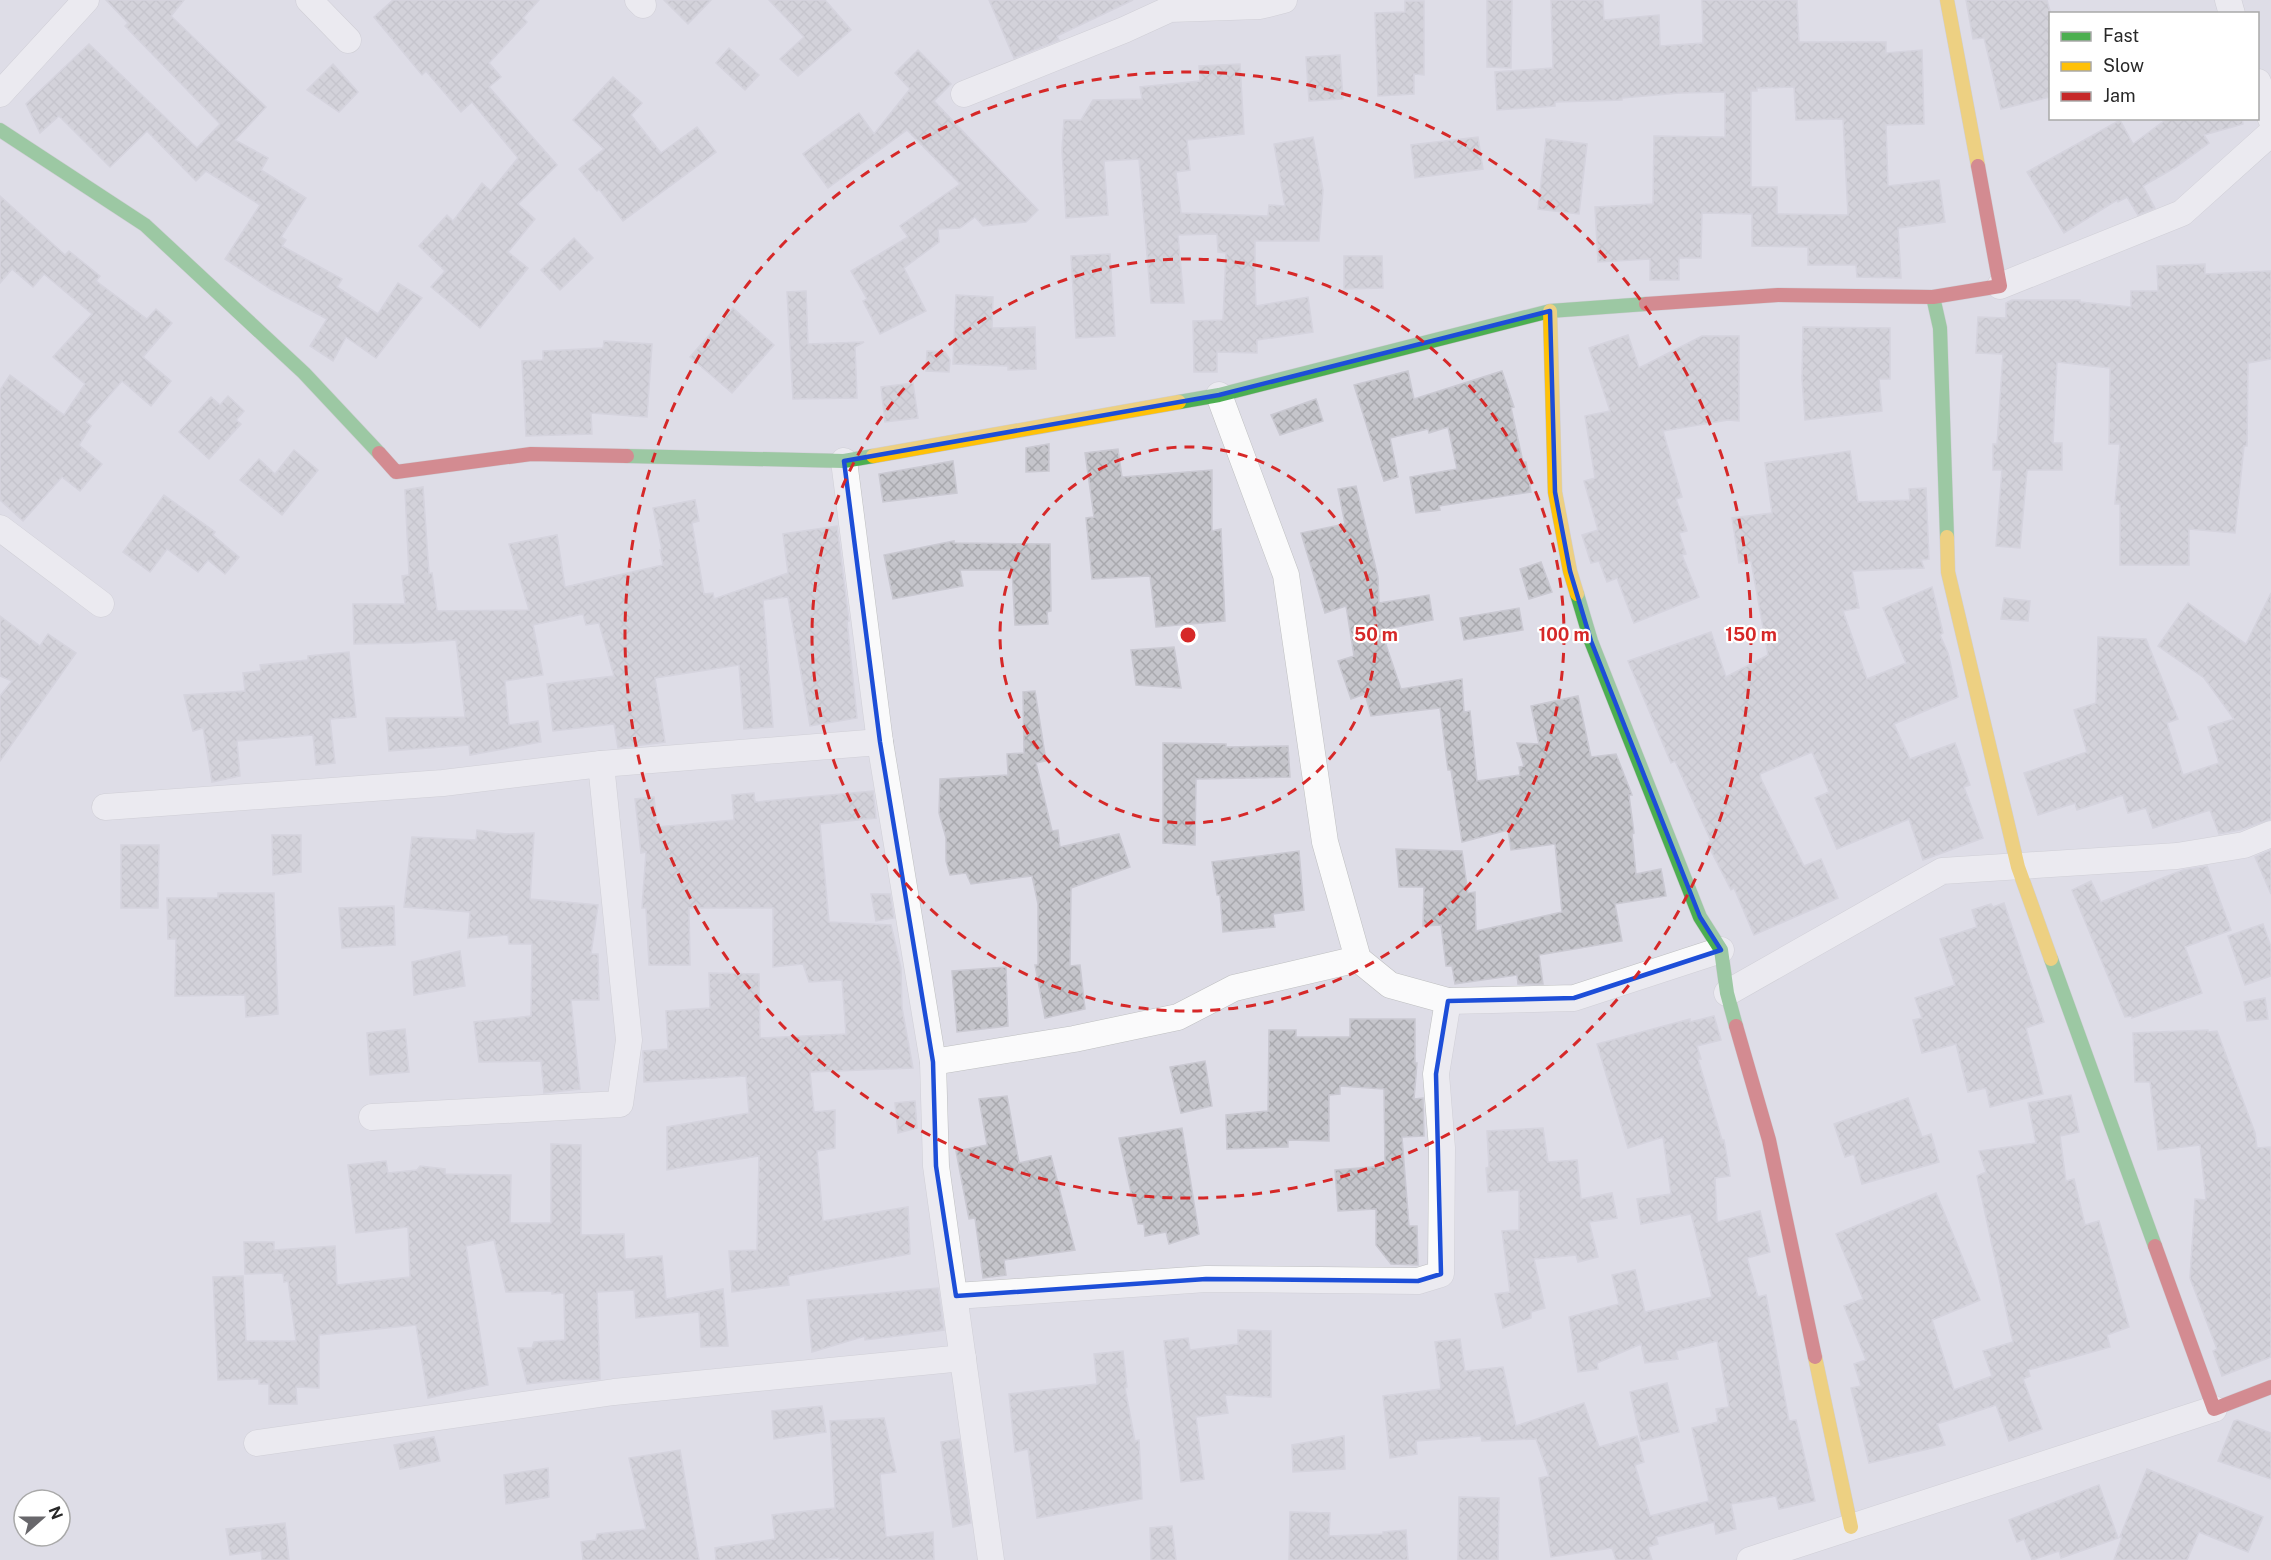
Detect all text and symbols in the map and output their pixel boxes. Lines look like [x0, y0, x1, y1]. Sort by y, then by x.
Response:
legend [2049, 12, 2259, 120]
text: Fast [2103, 25, 2139, 46]
text: Slow [2103, 55, 2144, 76]
text: Jam [2103, 85, 2136, 106]
text: 50 m [1354, 624, 1398, 645]
text: 100 m [1538, 624, 1590, 645]
text: 150 m [1725, 624, 1777, 645]
centre of rings [1178, 625, 1198, 645]
north arrow [12, 1488, 72, 1548]
text: N [44, 1504, 67, 1522]

